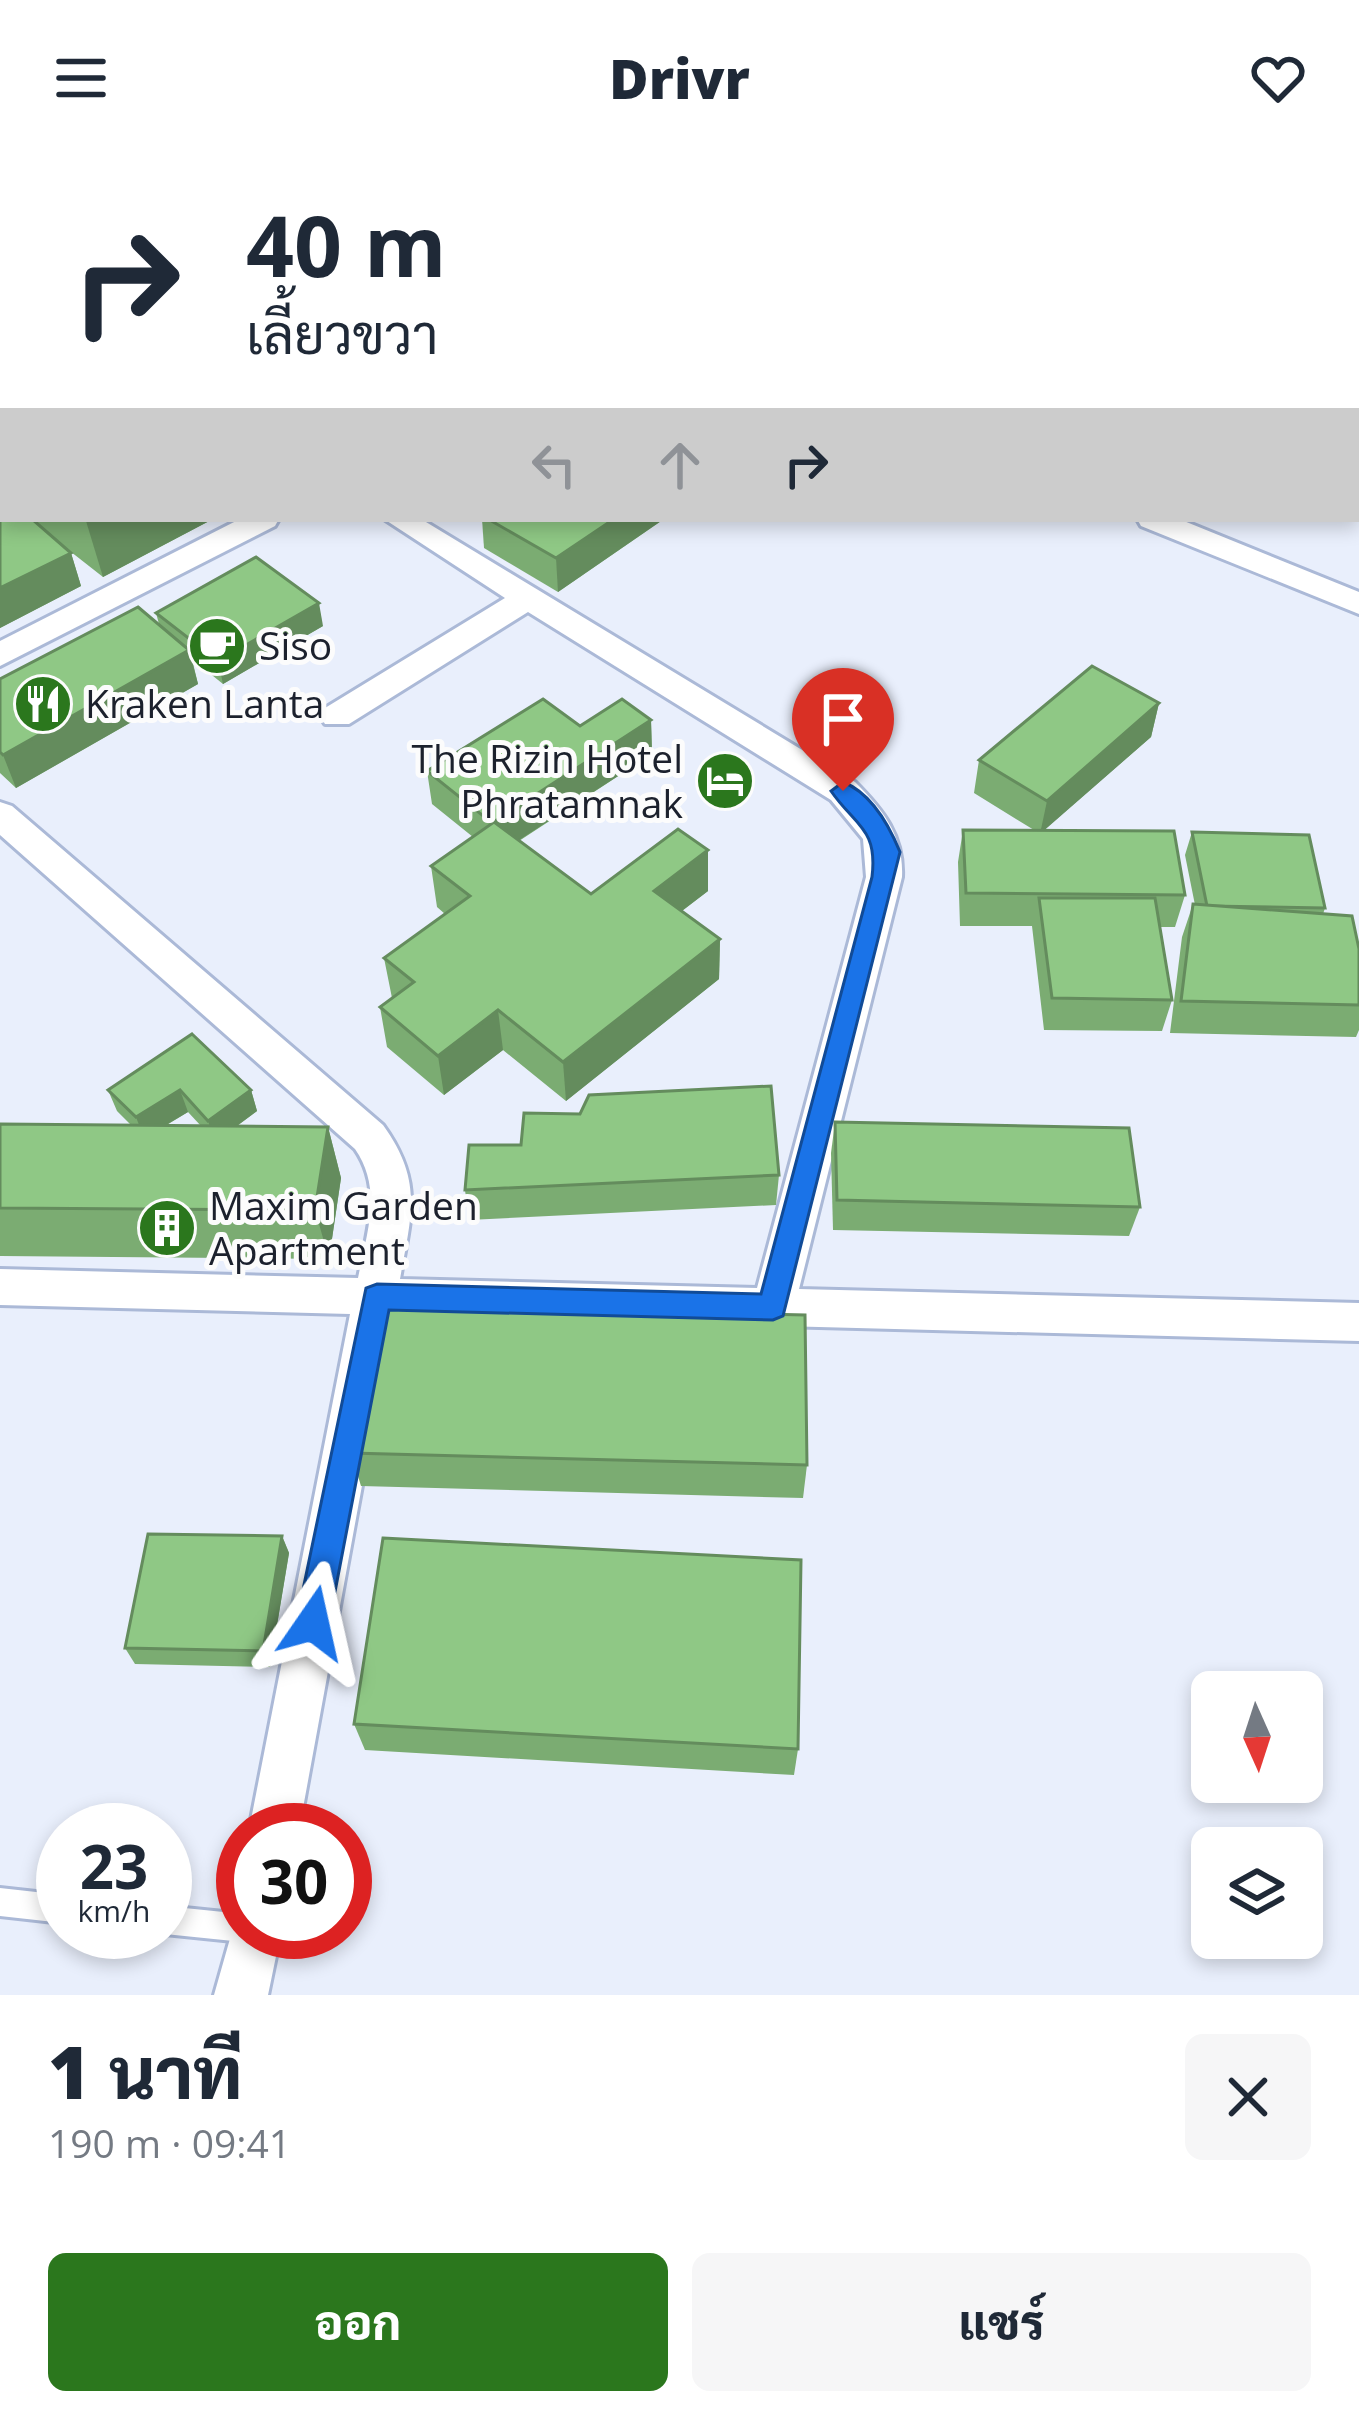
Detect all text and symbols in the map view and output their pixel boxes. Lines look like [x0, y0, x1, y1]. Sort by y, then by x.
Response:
text: Drivr [609, 41, 750, 115]
icon: menu [48, 45, 114, 111]
icon: heart [1245, 45, 1311, 111]
text: 40 m [246, 187, 446, 302]
icon: right [48, 204, 204, 360]
text: เลี้ยวขวา [246, 296, 439, 370]
icon: left [521, 432, 587, 498]
icon: ahead [647, 432, 713, 498]
icon: right [773, 432, 839, 498]
cafe icon: Siso [186, 615, 248, 677]
place label: Siso [259, 618, 332, 671]
pin [792, 668, 894, 791]
restaurant icon: Kraken Lanta [12, 673, 74, 735]
place label: Kraken Lanta [85, 676, 324, 729]
icon: arrive [810, 686, 876, 752]
place label: The Rizin Hotel Phratamnak [412, 731, 684, 829]
hotel icon: The Rizin Hotel Phratamnak [694, 750, 756, 812]
place label: Maxim Garden Apartment [209, 1178, 478, 1276]
building icon: Maxim Garden Apartment [136, 1197, 198, 1259]
position arrow [250, 1560, 376, 1686]
north arrow [1191, 1671, 1323, 1803]
map controls [1191, 1671, 1323, 1959]
speed limit sign: 30 [216, 1803, 372, 1959]
text: 23 [80, 1825, 148, 1907]
button: layers [1191, 1827, 1323, 1959]
text: km/h [78, 1890, 150, 1931]
text: 1 นาที [48, 2022, 243, 2120]
button: close [1185, 2034, 1311, 2160]
text: 190 m · 09:41 [48, 2116, 291, 2169]
button: ออก [48, 2253, 668, 2391]
button: แชร์ [692, 2253, 1311, 2391]

